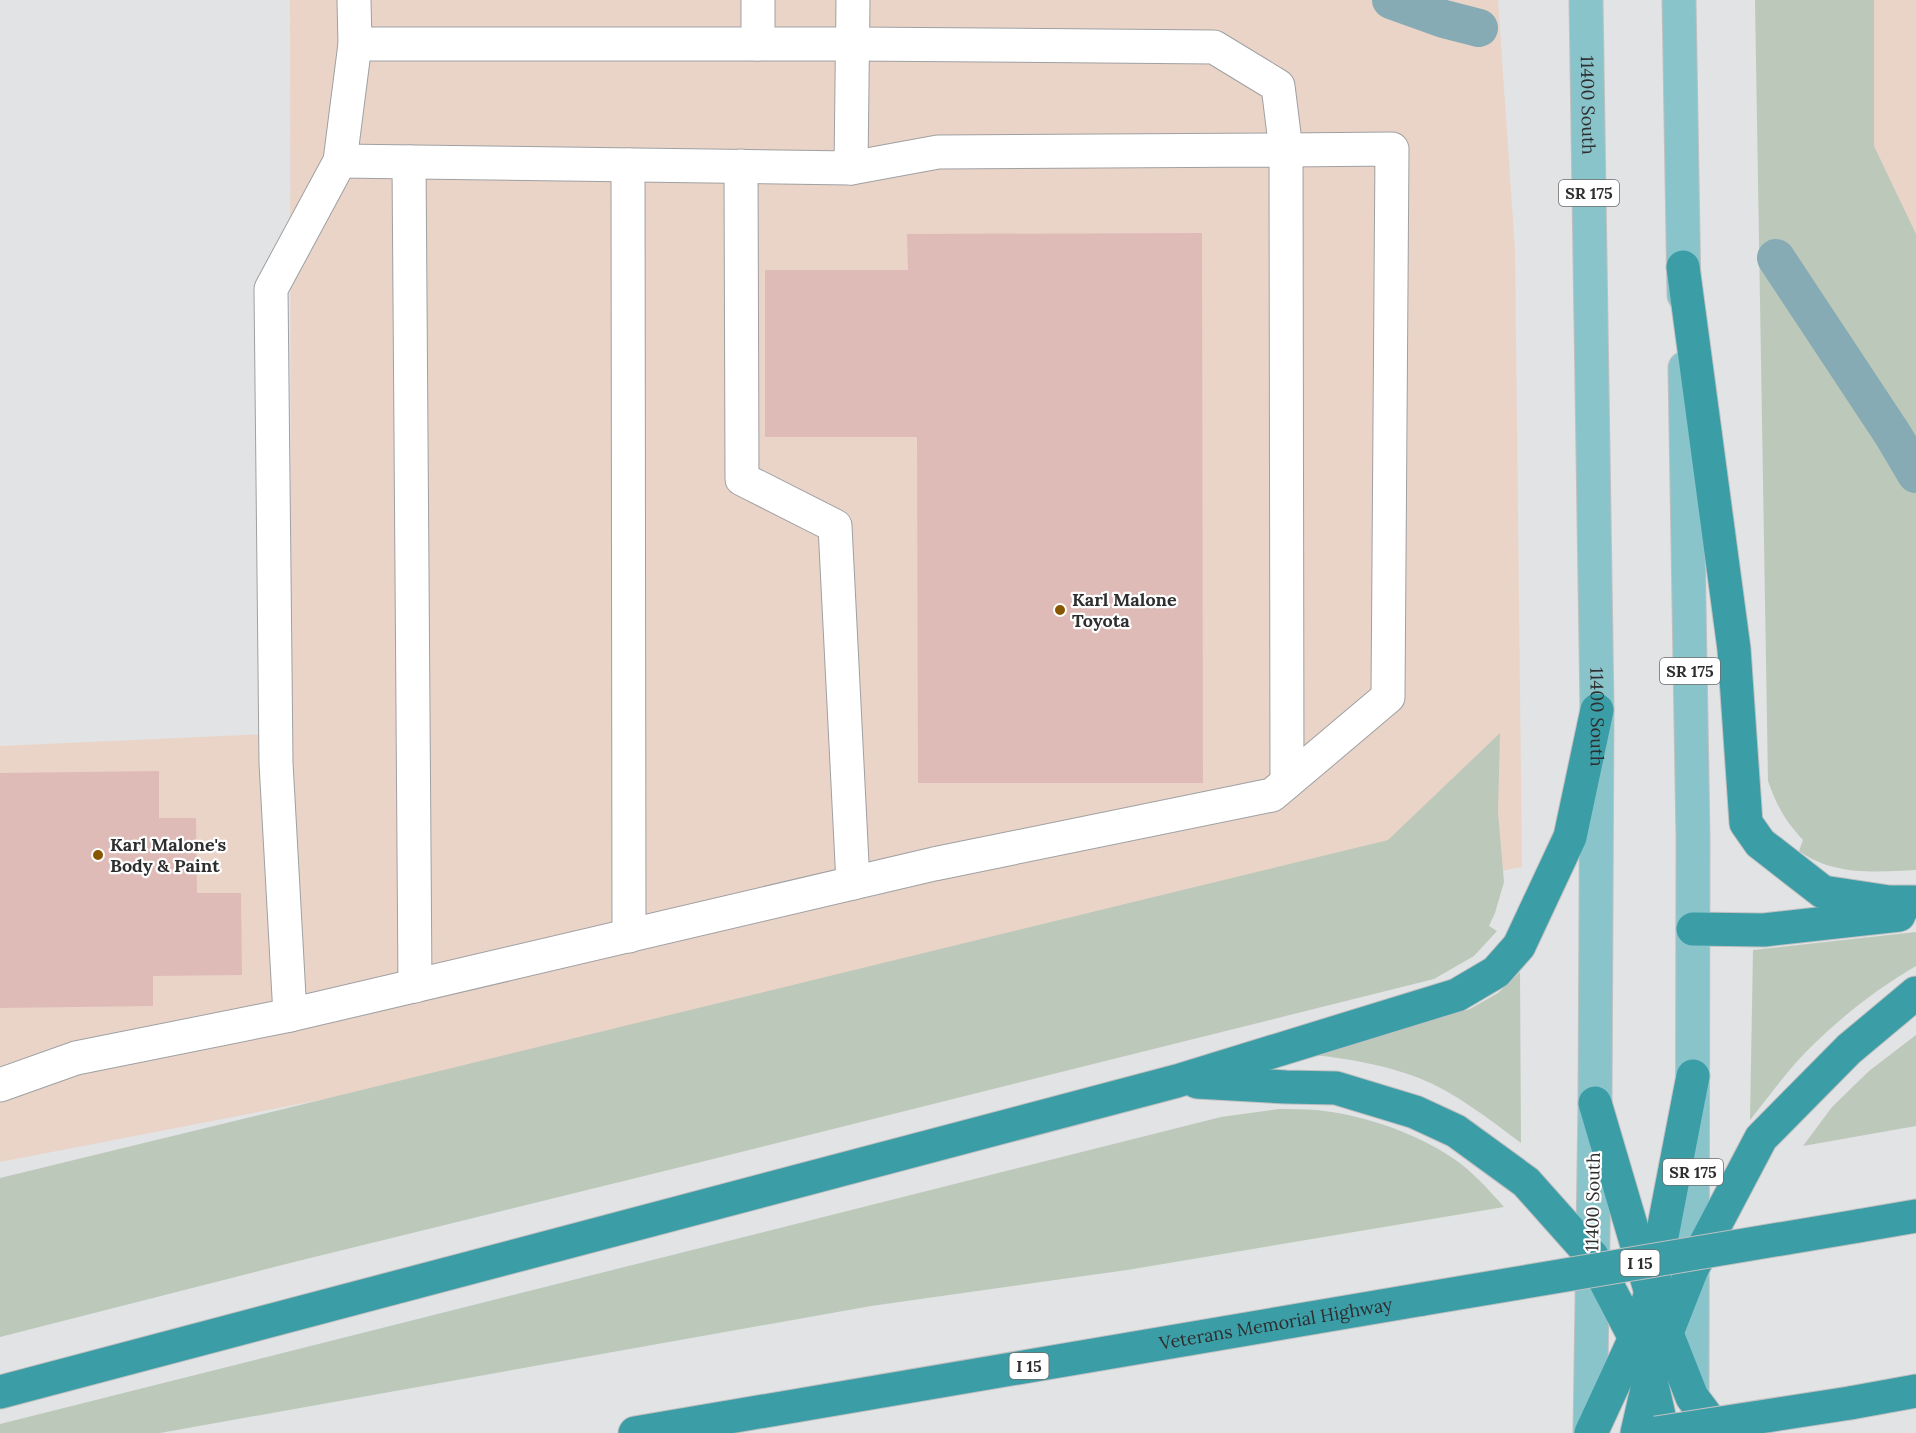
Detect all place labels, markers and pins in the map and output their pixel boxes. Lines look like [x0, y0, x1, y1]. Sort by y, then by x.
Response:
place label: Karl Malone Toyota [1072, 588, 1177, 632]
marker: Karl Malone Toyota [1053, 603, 1067, 617]
place label: Karl Malone's Body & Paint [110, 833, 227, 877]
marker: Karl Malone's Body & Paint [91, 848, 105, 862]

